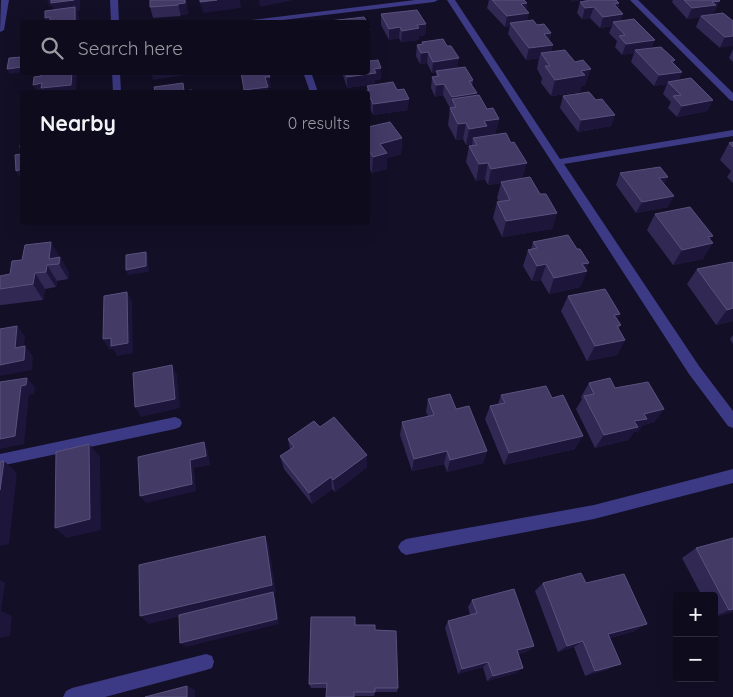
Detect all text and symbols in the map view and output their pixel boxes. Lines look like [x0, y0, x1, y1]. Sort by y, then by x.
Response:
search box [20, 20, 370, 75]
icon: search [38, 34, 66, 62]
text: Search here [78, 36, 183, 60]
text: Nearby [40, 110, 116, 136]
text: 0 results [288, 113, 350, 133]
map controls [673, 592, 718, 682]
button: + [673, 592, 718, 637]
button: − [673, 637, 718, 682]

